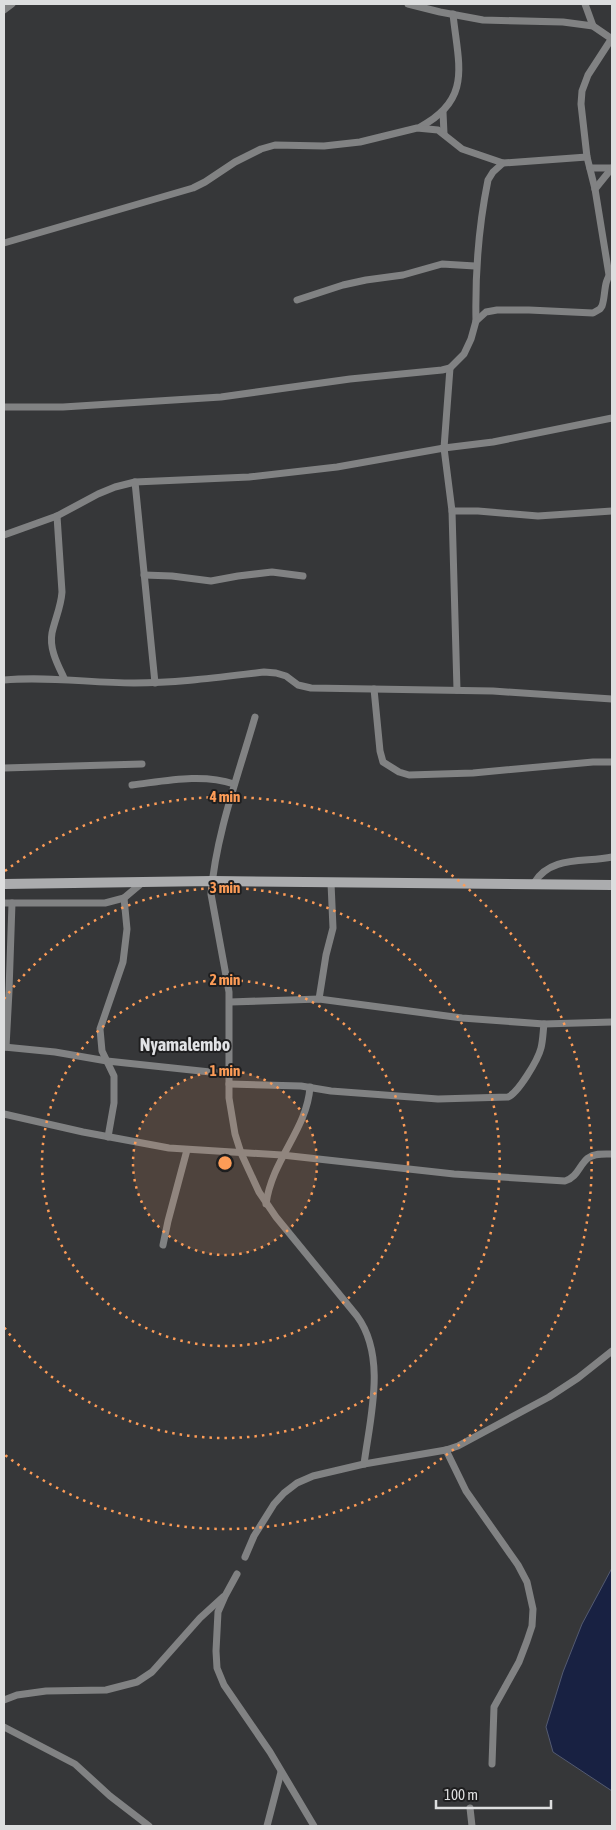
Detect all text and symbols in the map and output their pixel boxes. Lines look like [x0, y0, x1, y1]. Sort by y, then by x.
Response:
text: 4 min [209, 788, 240, 805]
text: 3 min [210, 879, 240, 896]
text: 2 min [210, 971, 240, 988]
district label: Nyamalembo [140, 1034, 230, 1055]
text: 1 min [210, 1062, 240, 1079]
centre of rings [216, 1154, 234, 1172]
scale bar [436, 1778, 551, 1810]
text: 100 m [444, 1786, 478, 1803]

